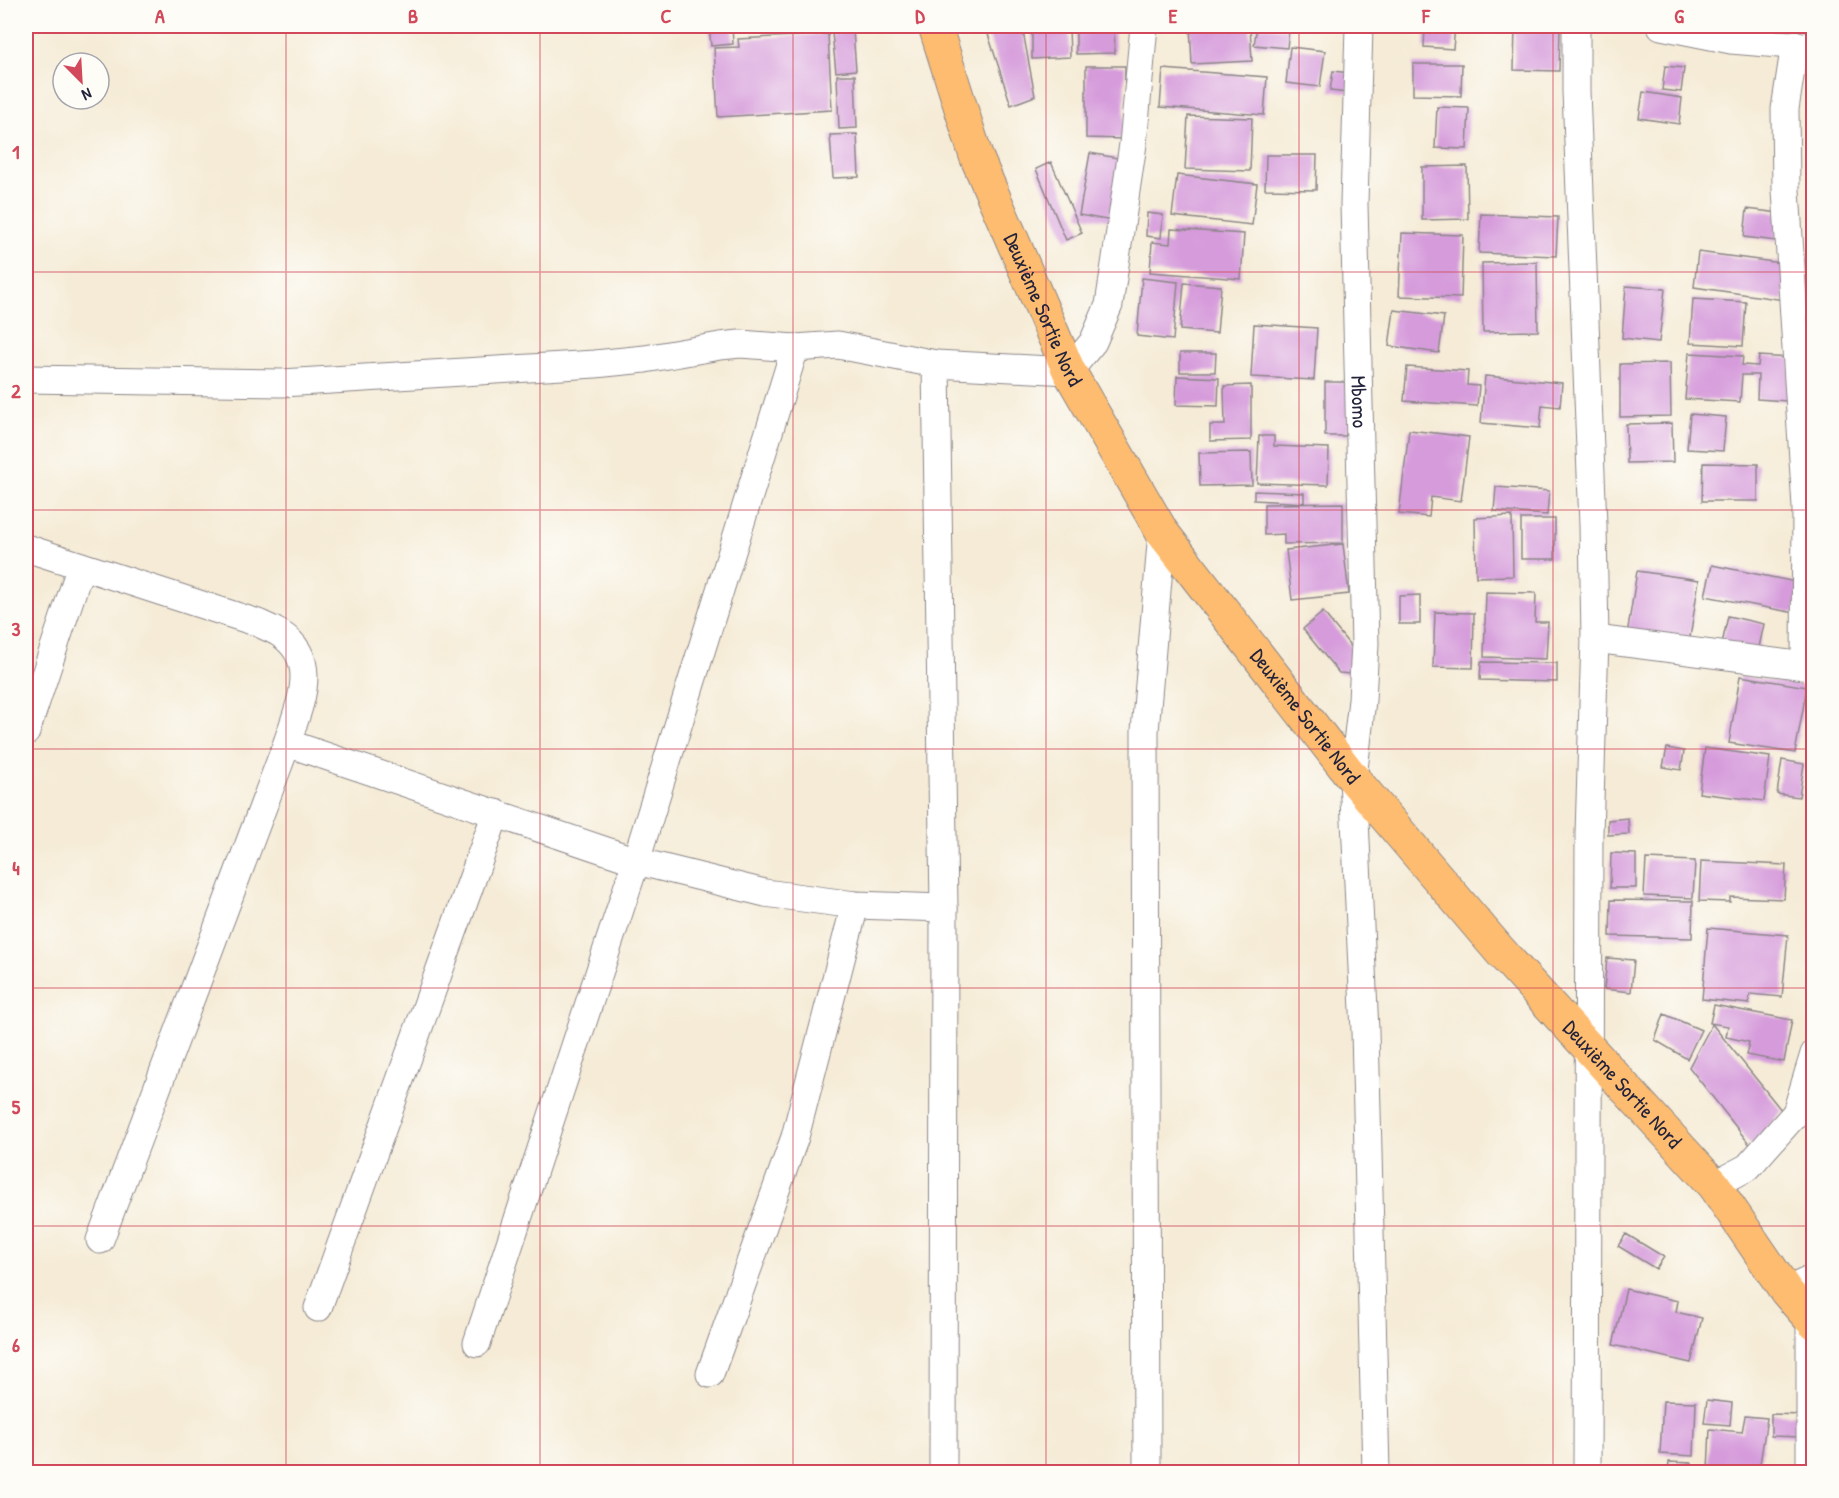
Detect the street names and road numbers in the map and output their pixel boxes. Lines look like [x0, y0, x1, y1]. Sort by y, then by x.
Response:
street label: Deuxième Sortie Nord [997, 229, 1090, 391]
street label: Mbomo [1344, 375, 1375, 428]
street label: Deuxième Sortie Nord [1244, 642, 1367, 790]
street label: Deuxième Sortie Nord [1556, 1014, 1689, 1155]

